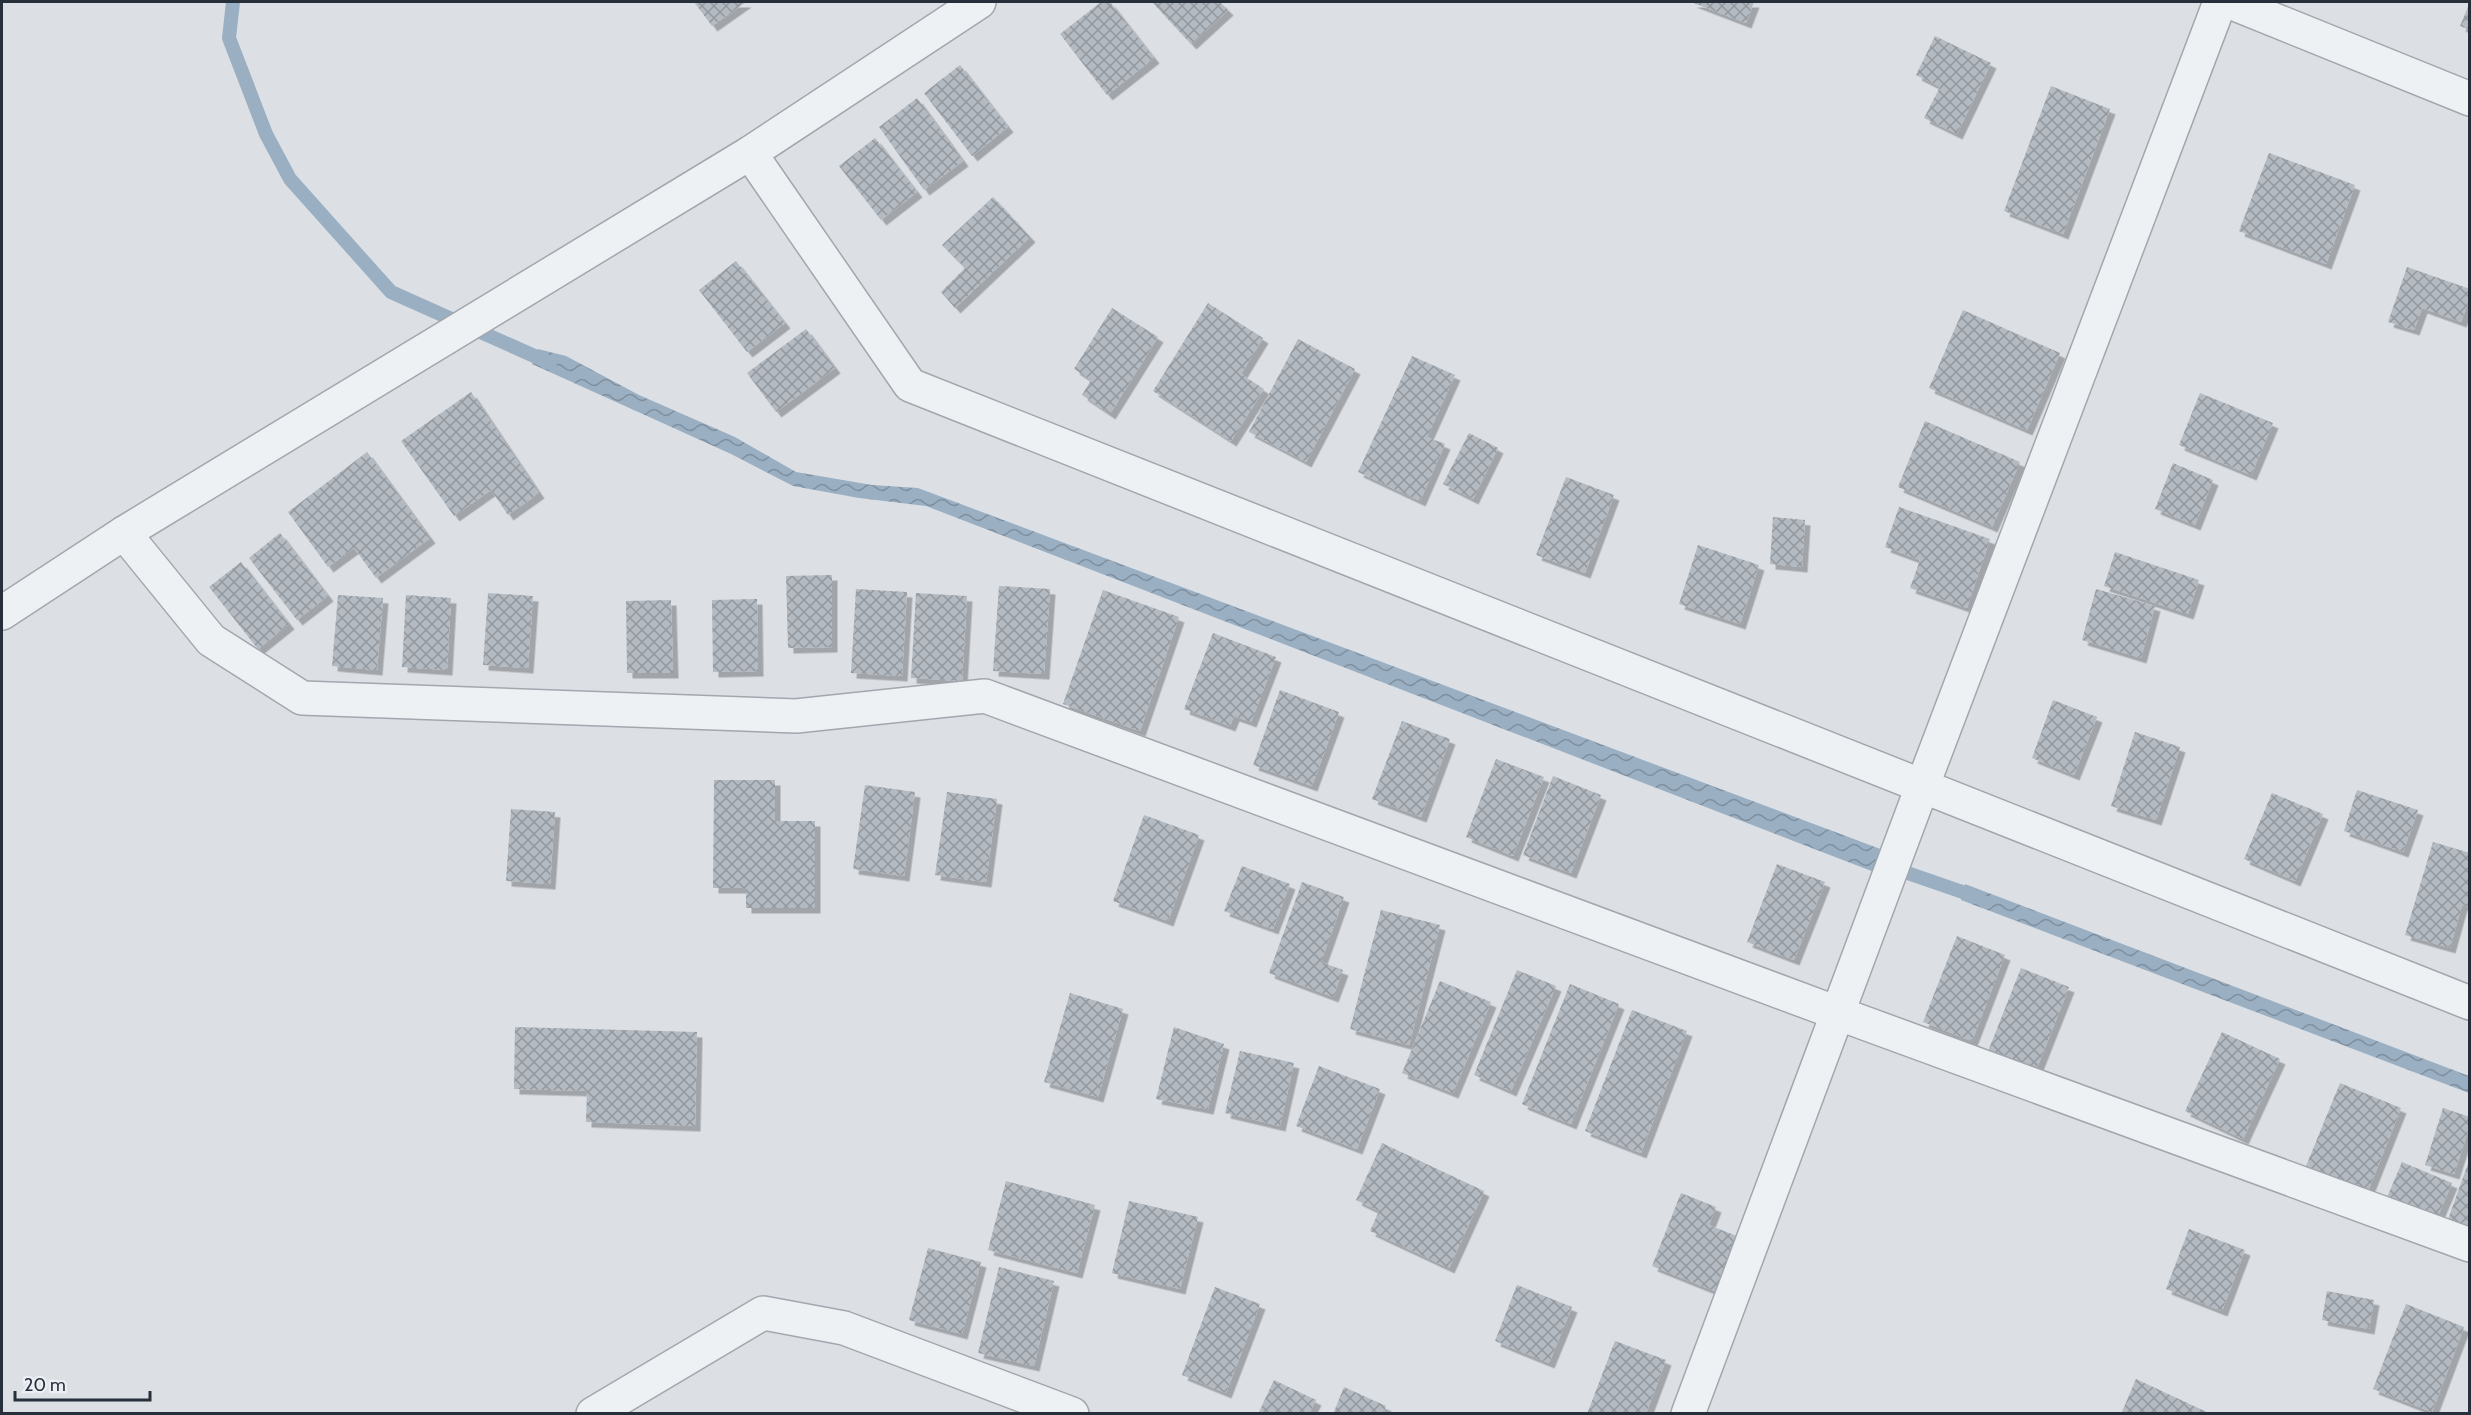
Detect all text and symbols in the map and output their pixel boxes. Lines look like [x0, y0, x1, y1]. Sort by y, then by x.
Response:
scale bar [15, 1364, 150, 1402]
text: 20 m [24, 1374, 66, 1396]

